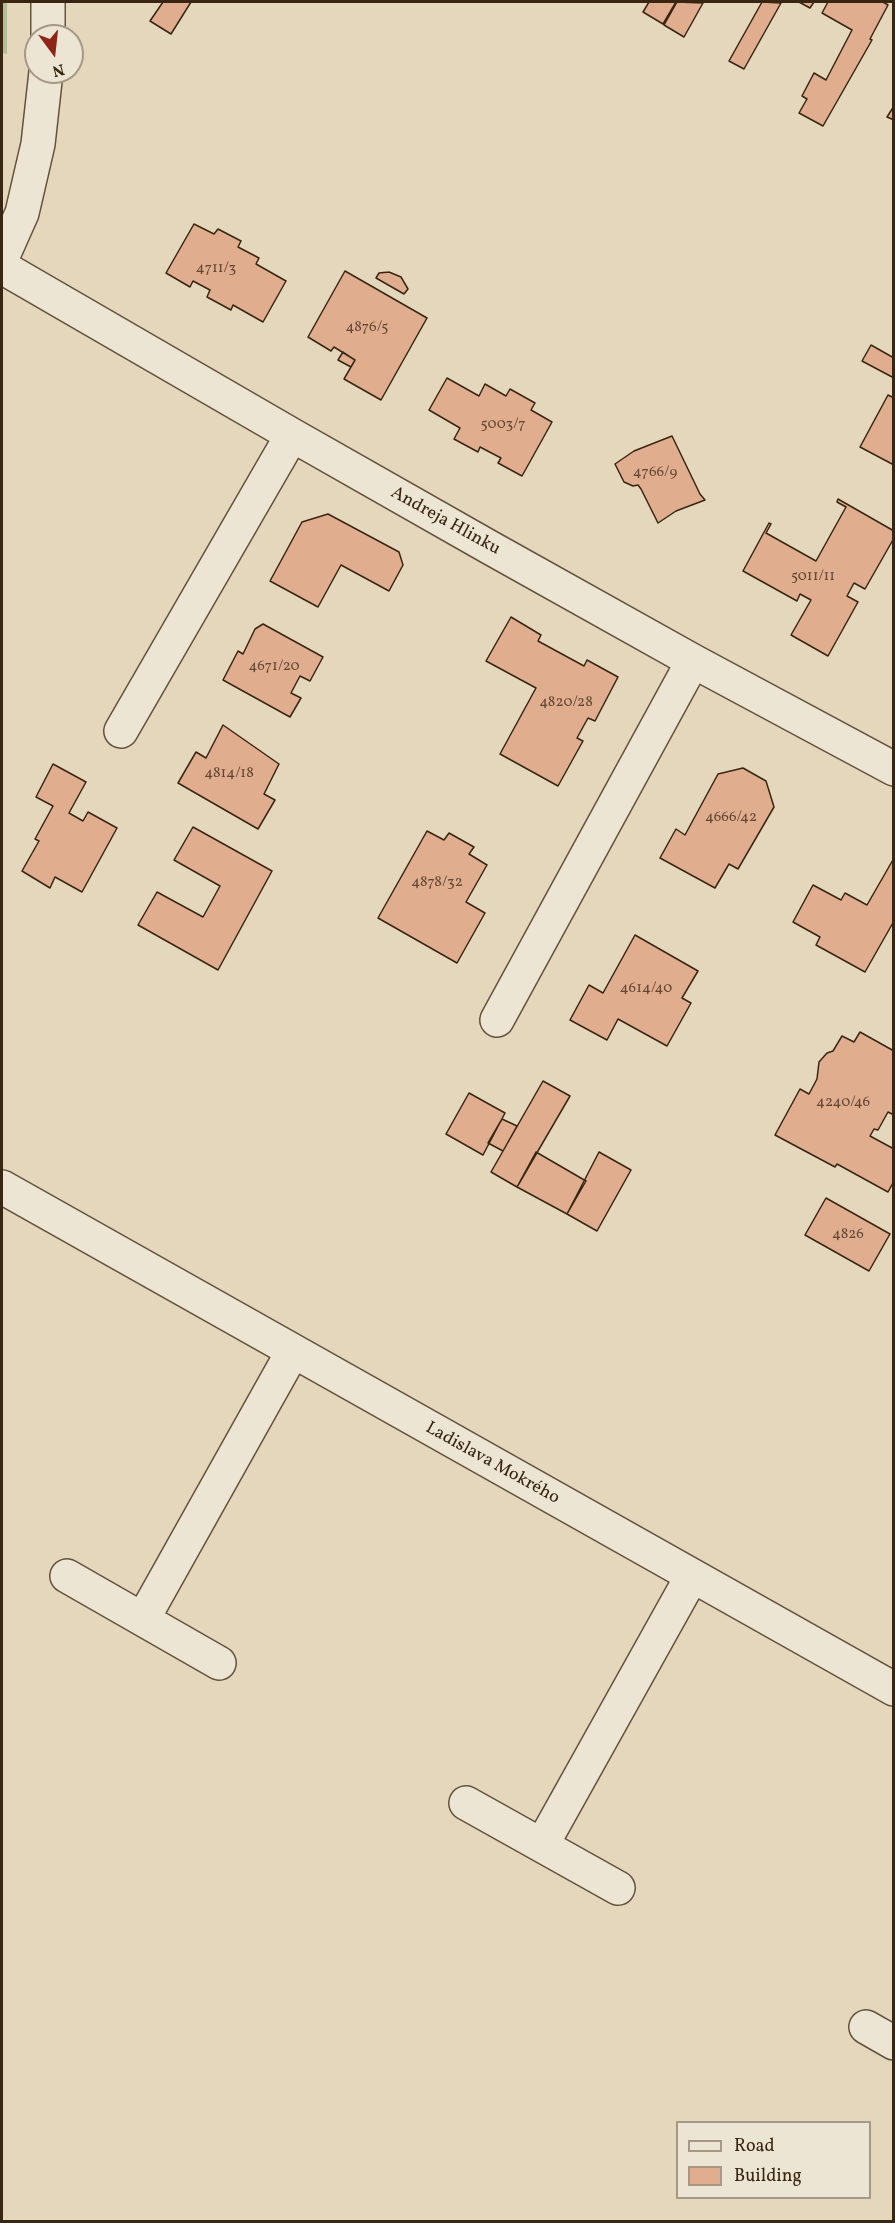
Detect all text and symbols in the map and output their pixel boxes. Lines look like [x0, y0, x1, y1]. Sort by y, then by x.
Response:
north arrow [24, 24, 84, 84]
text: N [50, 57, 67, 82]
house number: 4711/3 [196, 260, 236, 278]
house number: 4876/5 [346, 319, 388, 337]
house number: 5003/7 [481, 416, 525, 434]
house number: 4766/9 [633, 464, 677, 482]
street label: Andreja Hlinku [386, 483, 504, 561]
house number: 5011/11 [791, 568, 835, 586]
house number: 4671/20 [248, 658, 300, 676]
house number: 4820/28 [539, 694, 593, 712]
house number: 4814/18 [204, 765, 254, 783]
house number: 4666/42 [705, 809, 757, 827]
house number: 4878/32 [411, 874, 463, 892]
house number: 4614/40 [620, 980, 672, 998]
house number: 4240/46 [816, 1094, 870, 1112]
house number: 4826 [832, 1226, 864, 1244]
street label: Ladislava Mokrého [421, 1418, 563, 1510]
legend [676, 2121, 871, 2199]
text: Road [734, 2134, 775, 2159]
text: Building [734, 2164, 802, 2189]

